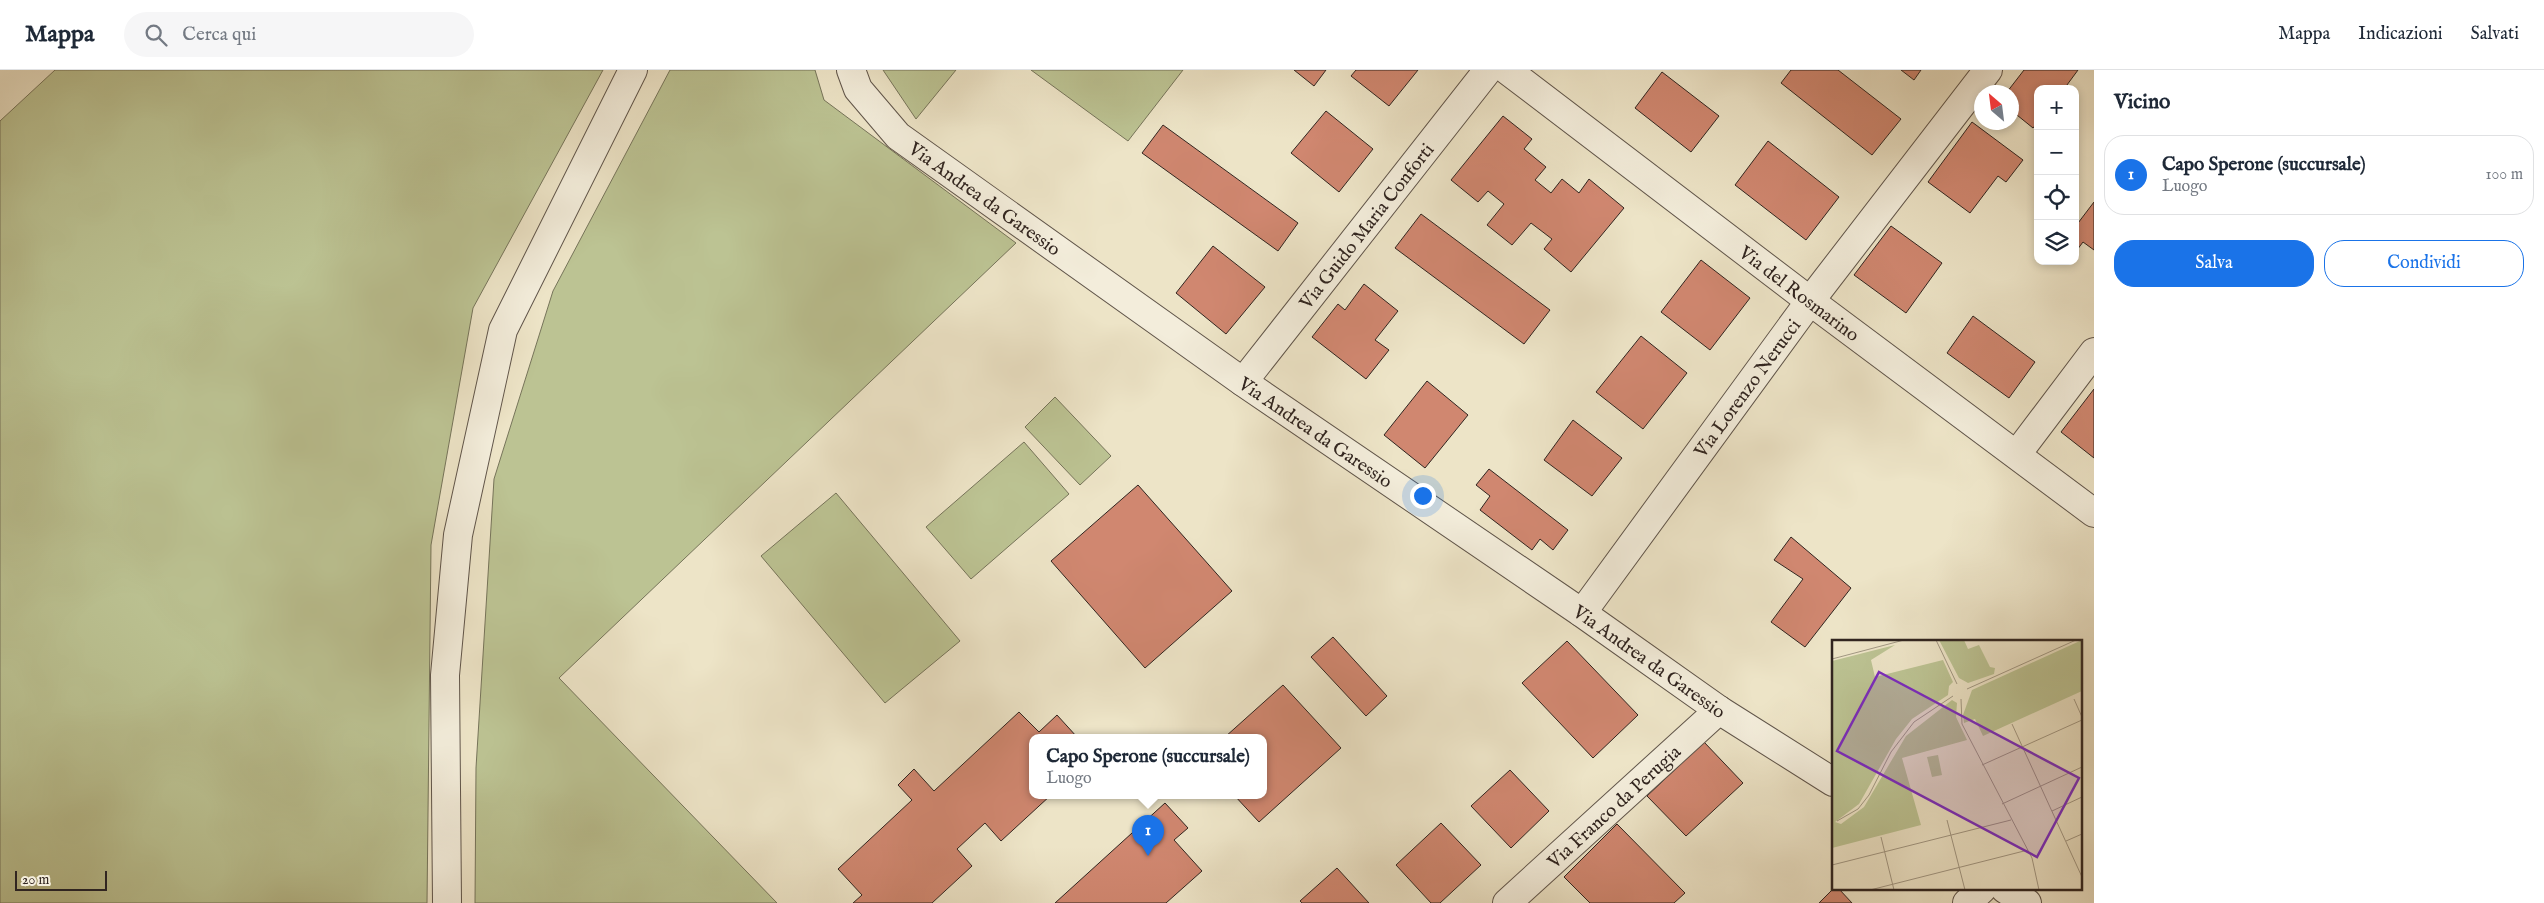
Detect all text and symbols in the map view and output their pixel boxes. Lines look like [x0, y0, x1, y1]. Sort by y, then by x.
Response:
search box [124, 12, 474, 57]
text: Mappa [25, 19, 94, 50]
icon: search [142, 21, 170, 49]
text: Cerca qui [182, 23, 256, 47]
text: Mappa [2278, 23, 2330, 46]
text: Indicazioni [2358, 23, 2443, 46]
text: Salvati [2471, 23, 2519, 46]
north arrow [1974, 85, 2019, 130]
map controls [2034, 85, 2079, 265]
button: + [2034, 85, 2079, 130]
text: Vicino [2114, 89, 2170, 116]
button: − [2034, 130, 2079, 175]
street label: Via Andrea da Garessio [902, 137, 1065, 262]
street label: Via Guido Maria Conforti [1294, 139, 1440, 315]
text: Capo Sperone (succursale) [2162, 153, 2366, 177]
text: 1 [2128, 165, 2134, 185]
text: 100 m [2486, 165, 2523, 185]
button: locate [2034, 175, 2079, 220]
text: Luogo [2162, 177, 2208, 197]
button: layers [2034, 220, 2079, 265]
button: Salva [2114, 240, 2314, 287]
button: Condividi [2324, 240, 2524, 287]
street label: Via del Rosmarino [1733, 241, 1864, 348]
street label: Via Lorenzo Nerucci [1689, 315, 1807, 464]
street label: Via Andrea da Garessio [1232, 372, 1397, 494]
your location [1410, 483, 1436, 509]
street label: Via Andrea da Garessio [1567, 600, 1729, 725]
inset map [1832, 640, 2082, 890]
popup [1029, 734, 1267, 799]
street label: Via Franco da Perugia [1542, 740, 1687, 875]
text: Capo Sperone (succursale) [1046, 745, 1250, 769]
text: Luogo [1046, 769, 1092, 789]
pin: 1 [1132, 815, 1164, 856]
scale bar [15, 868, 108, 891]
text: 20 m [22, 871, 49, 889]

